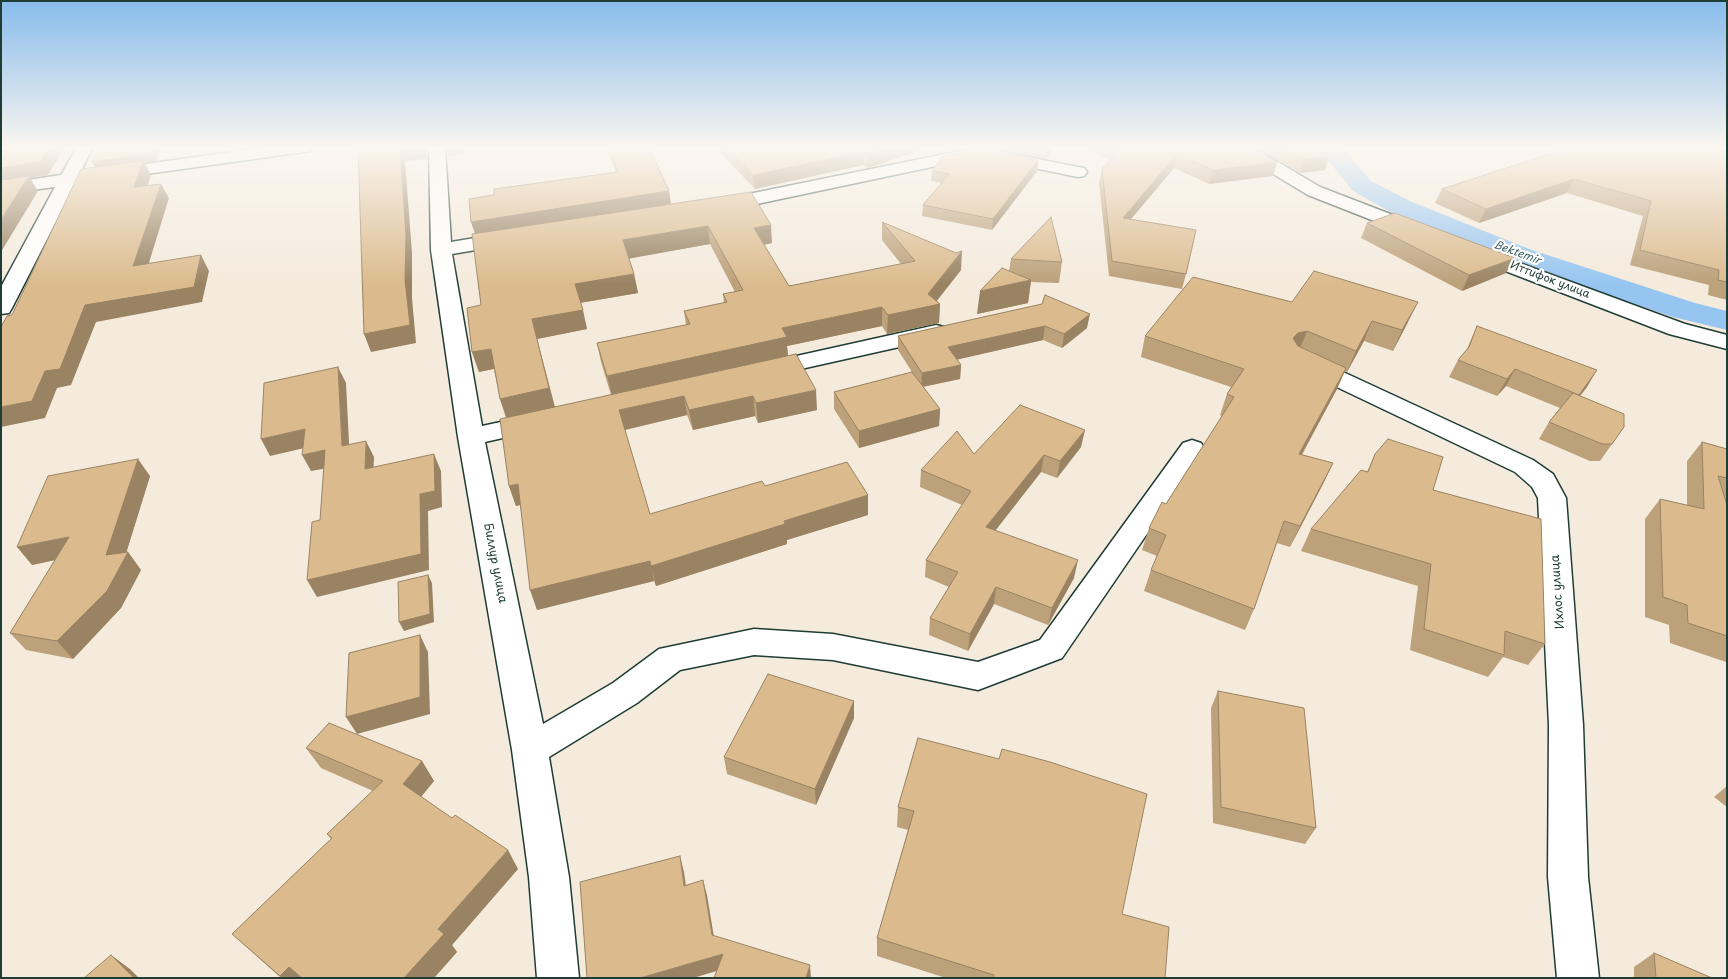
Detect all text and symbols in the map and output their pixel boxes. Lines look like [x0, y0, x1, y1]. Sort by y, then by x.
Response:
water label: Bektemir [1492, 238, 1542, 268]
street label: Иттифок улица [1508, 259, 1592, 301]
street label: Биллур улица [480, 522, 510, 604]
street label: Ихлос улица [1548, 554, 1568, 630]

